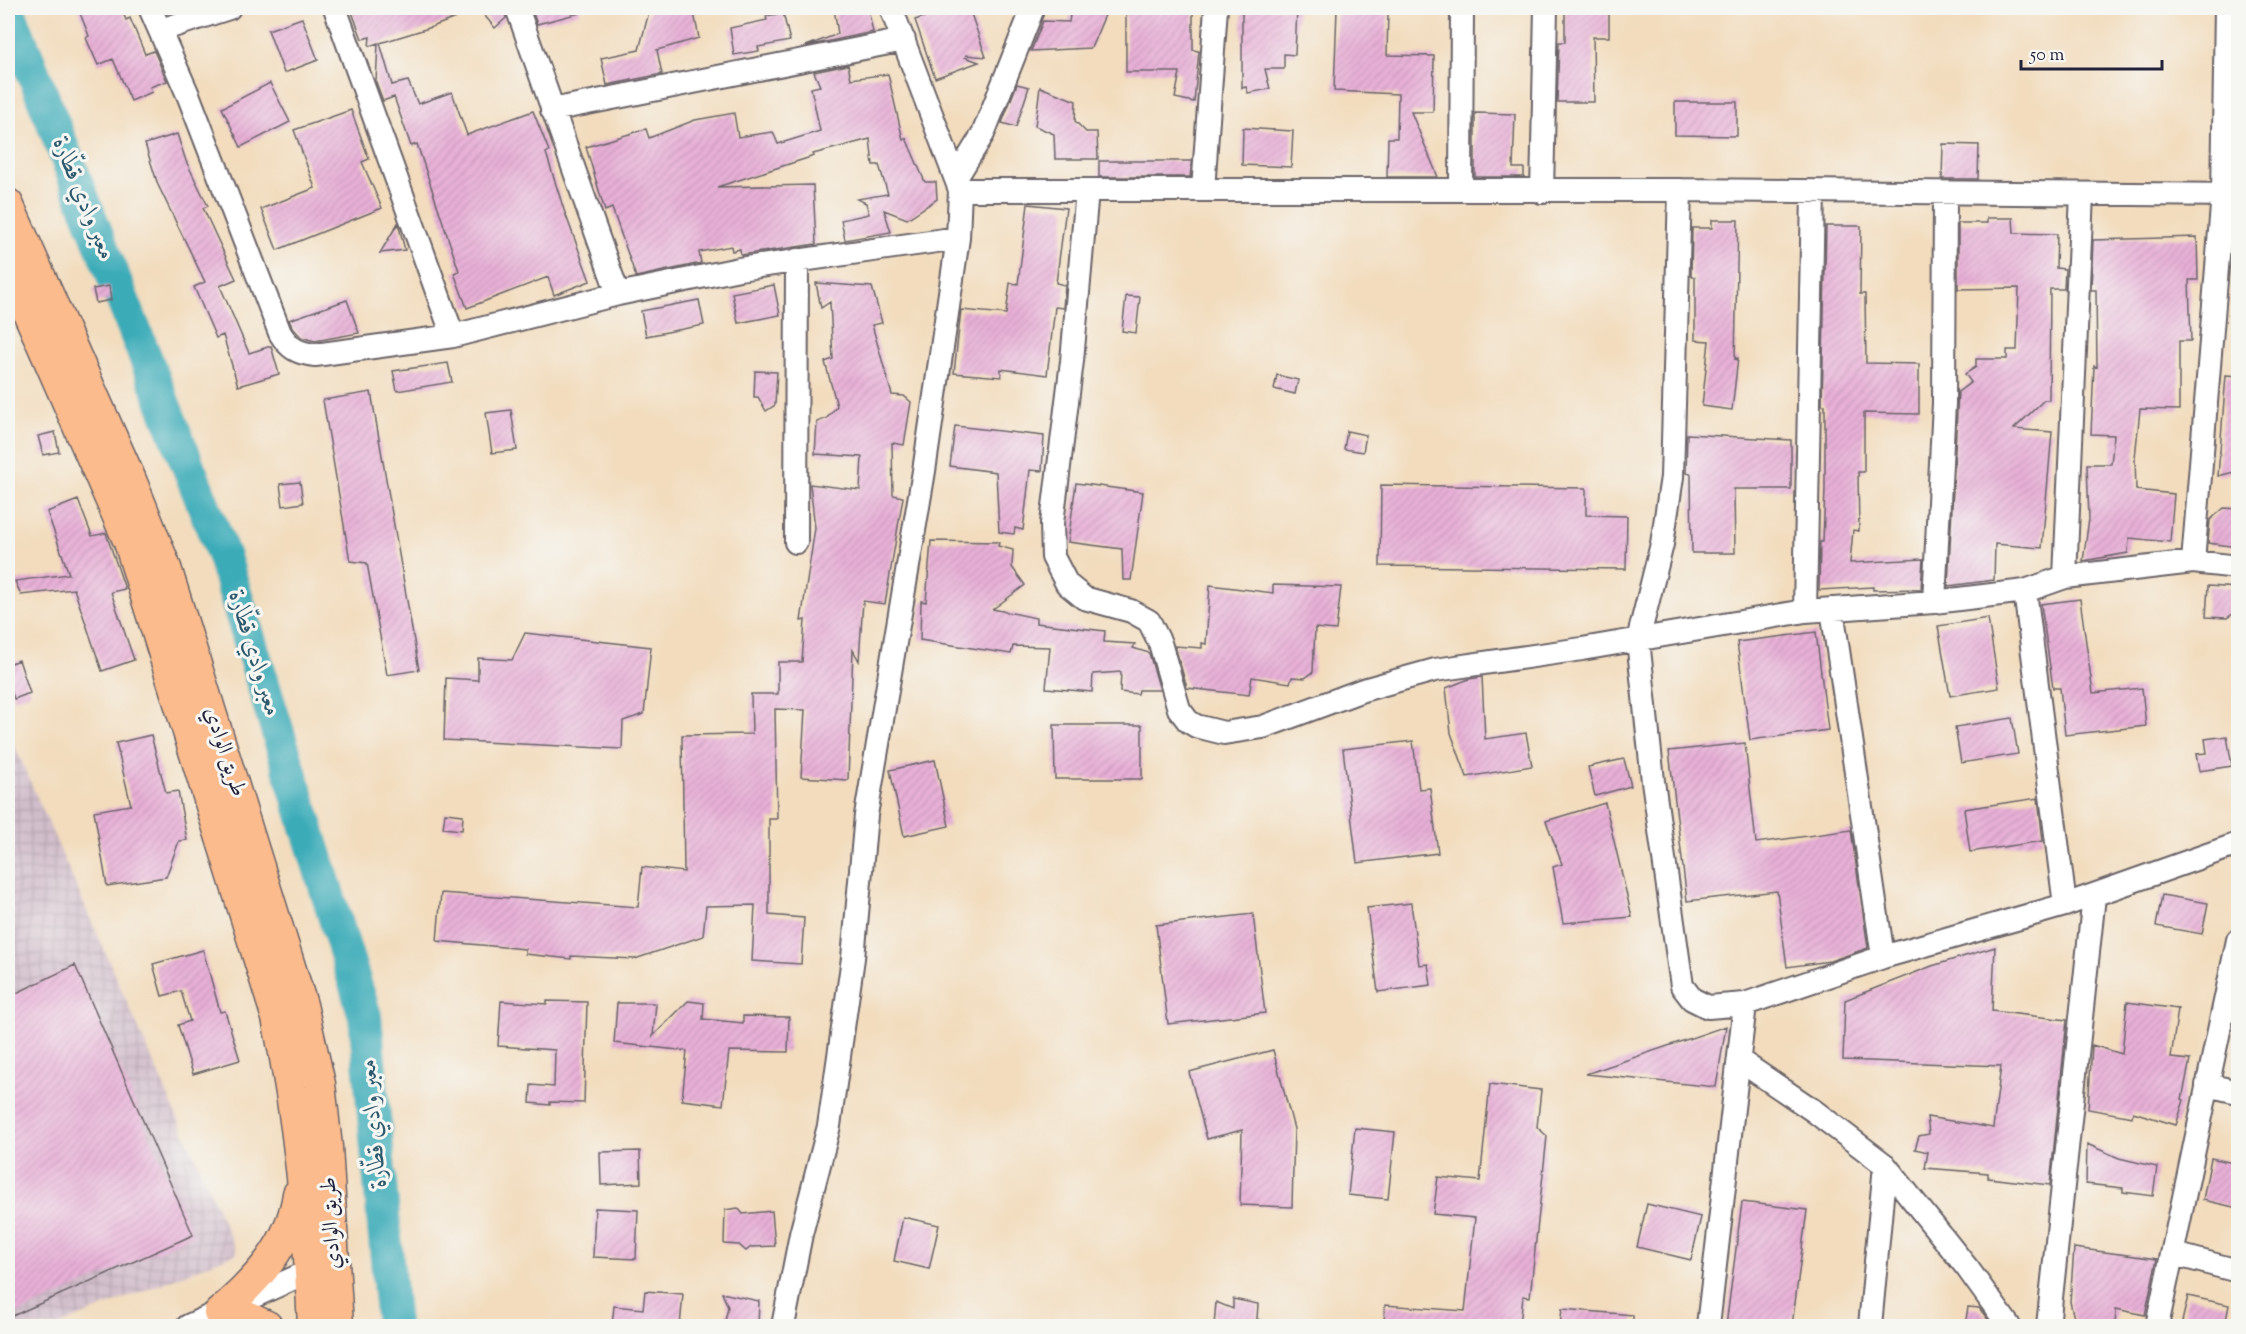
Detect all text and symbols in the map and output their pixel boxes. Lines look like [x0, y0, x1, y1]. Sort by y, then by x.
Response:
scale bar [2021, 33, 2162, 71]
text: 50 m [2029, 43, 2065, 69]
water label: معبر وادي قطّارة [43, 131, 124, 265]
water label: معبر وادي قطّارة [218, 586, 290, 721]
street label: طريق الوادي [194, 703, 254, 801]
water label: معبر وادي قطّارة [350, 1057, 397, 1190]
street label: طريق الوادي [314, 1176, 350, 1270]

